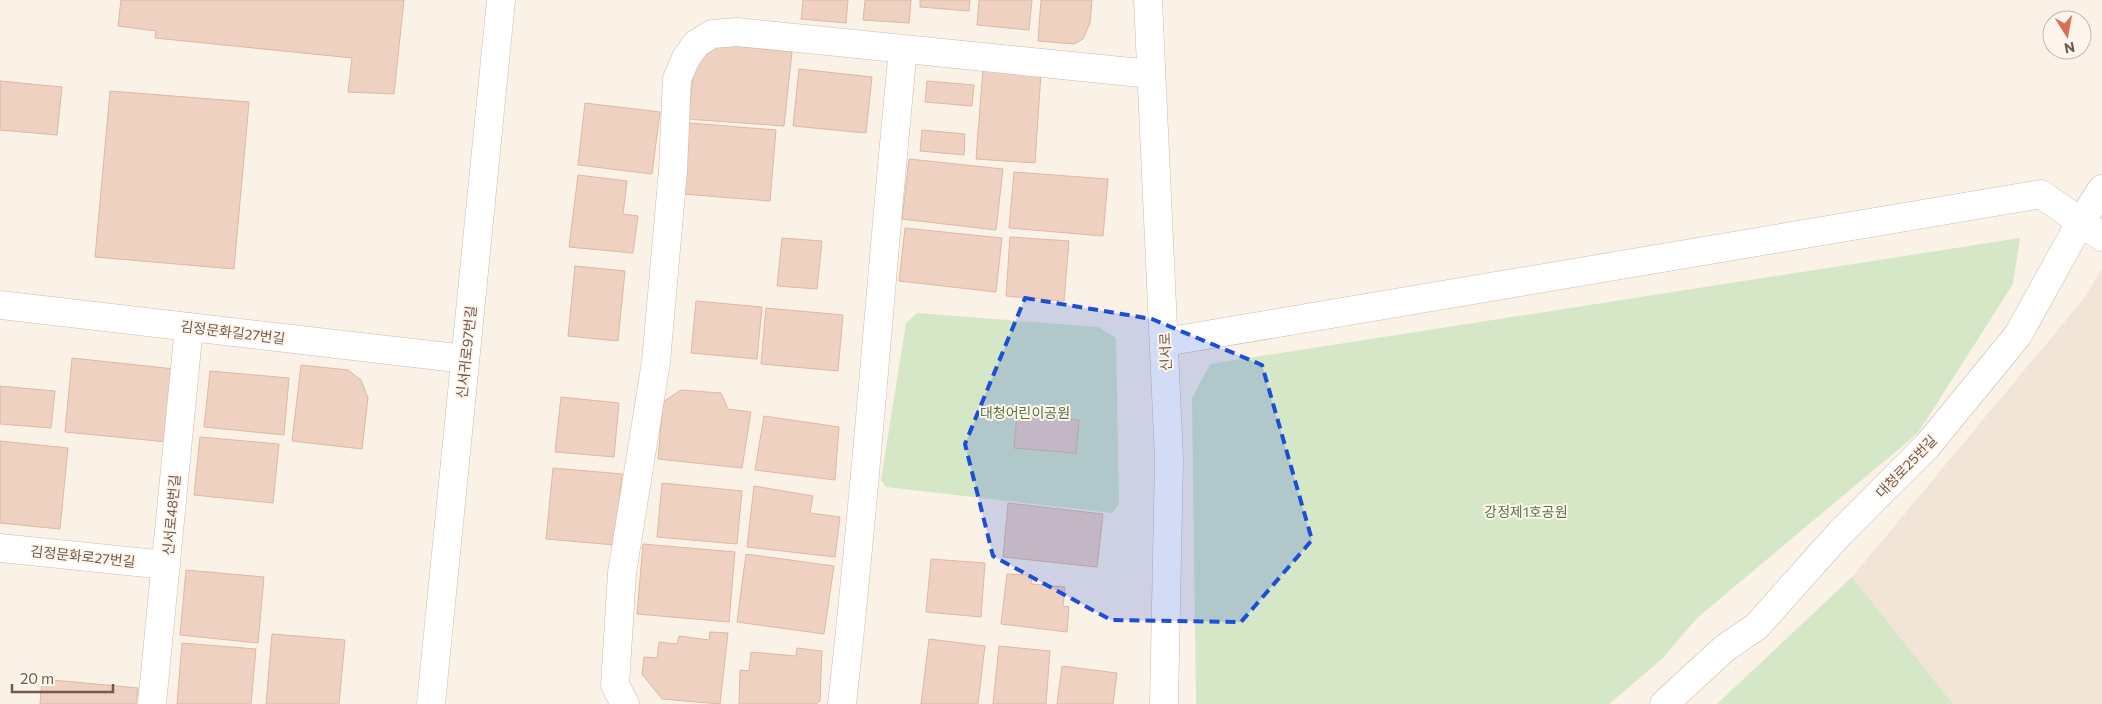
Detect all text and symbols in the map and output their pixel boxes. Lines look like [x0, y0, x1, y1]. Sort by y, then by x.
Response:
north arrow [2042, 10, 2092, 60]
text: N [2063, 39, 2076, 58]
street label: 신서귀로97번길 [453, 305, 479, 399]
street label: 김정문화길27번길 [180, 317, 286, 347]
street label: 신서로 [1156, 332, 1174, 372]
park label: 대청어린이공원 [980, 404, 1070, 421]
street label: 대청로25번길 [1872, 431, 1940, 501]
street label: 신서로48번길 [159, 474, 183, 556]
park label: 강정제1호공원 [1484, 503, 1568, 520]
street label: 김정문화로27번길 [30, 542, 136, 570]
scale bar [12, 662, 114, 694]
text: 20 m [20, 669, 54, 687]

